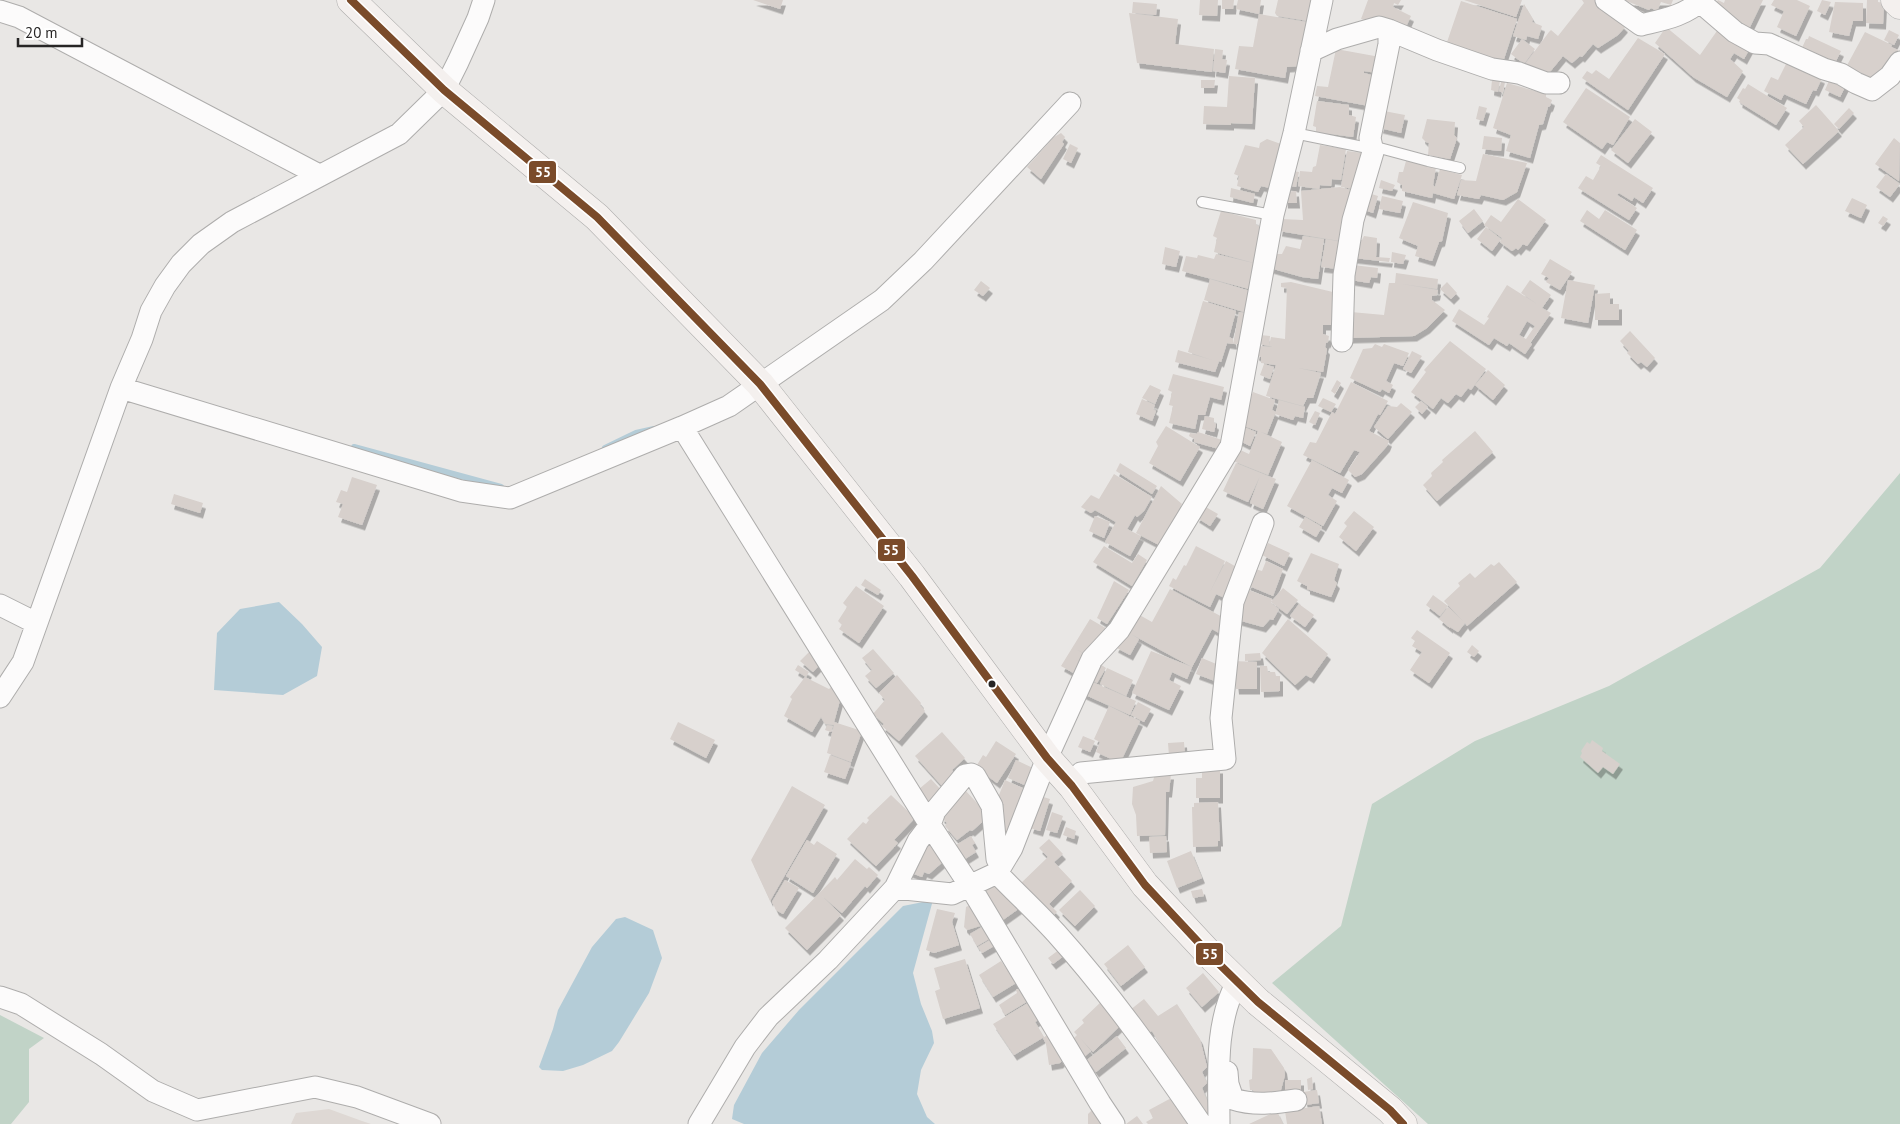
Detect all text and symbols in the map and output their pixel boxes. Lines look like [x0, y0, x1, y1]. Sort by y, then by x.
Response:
scale bar [18, 15, 81, 47]
text: 20 m [25, 23, 58, 42]
line badge: 55 [528, 160, 557, 184]
text: 55 [535, 163, 551, 181]
line badge: 55 [877, 538, 906, 562]
text: 55 [883, 541, 899, 559]
unlabelled marker [987, 679, 997, 689]
line badge: 55 [1195, 942, 1224, 966]
text: 55 [1202, 945, 1218, 963]

